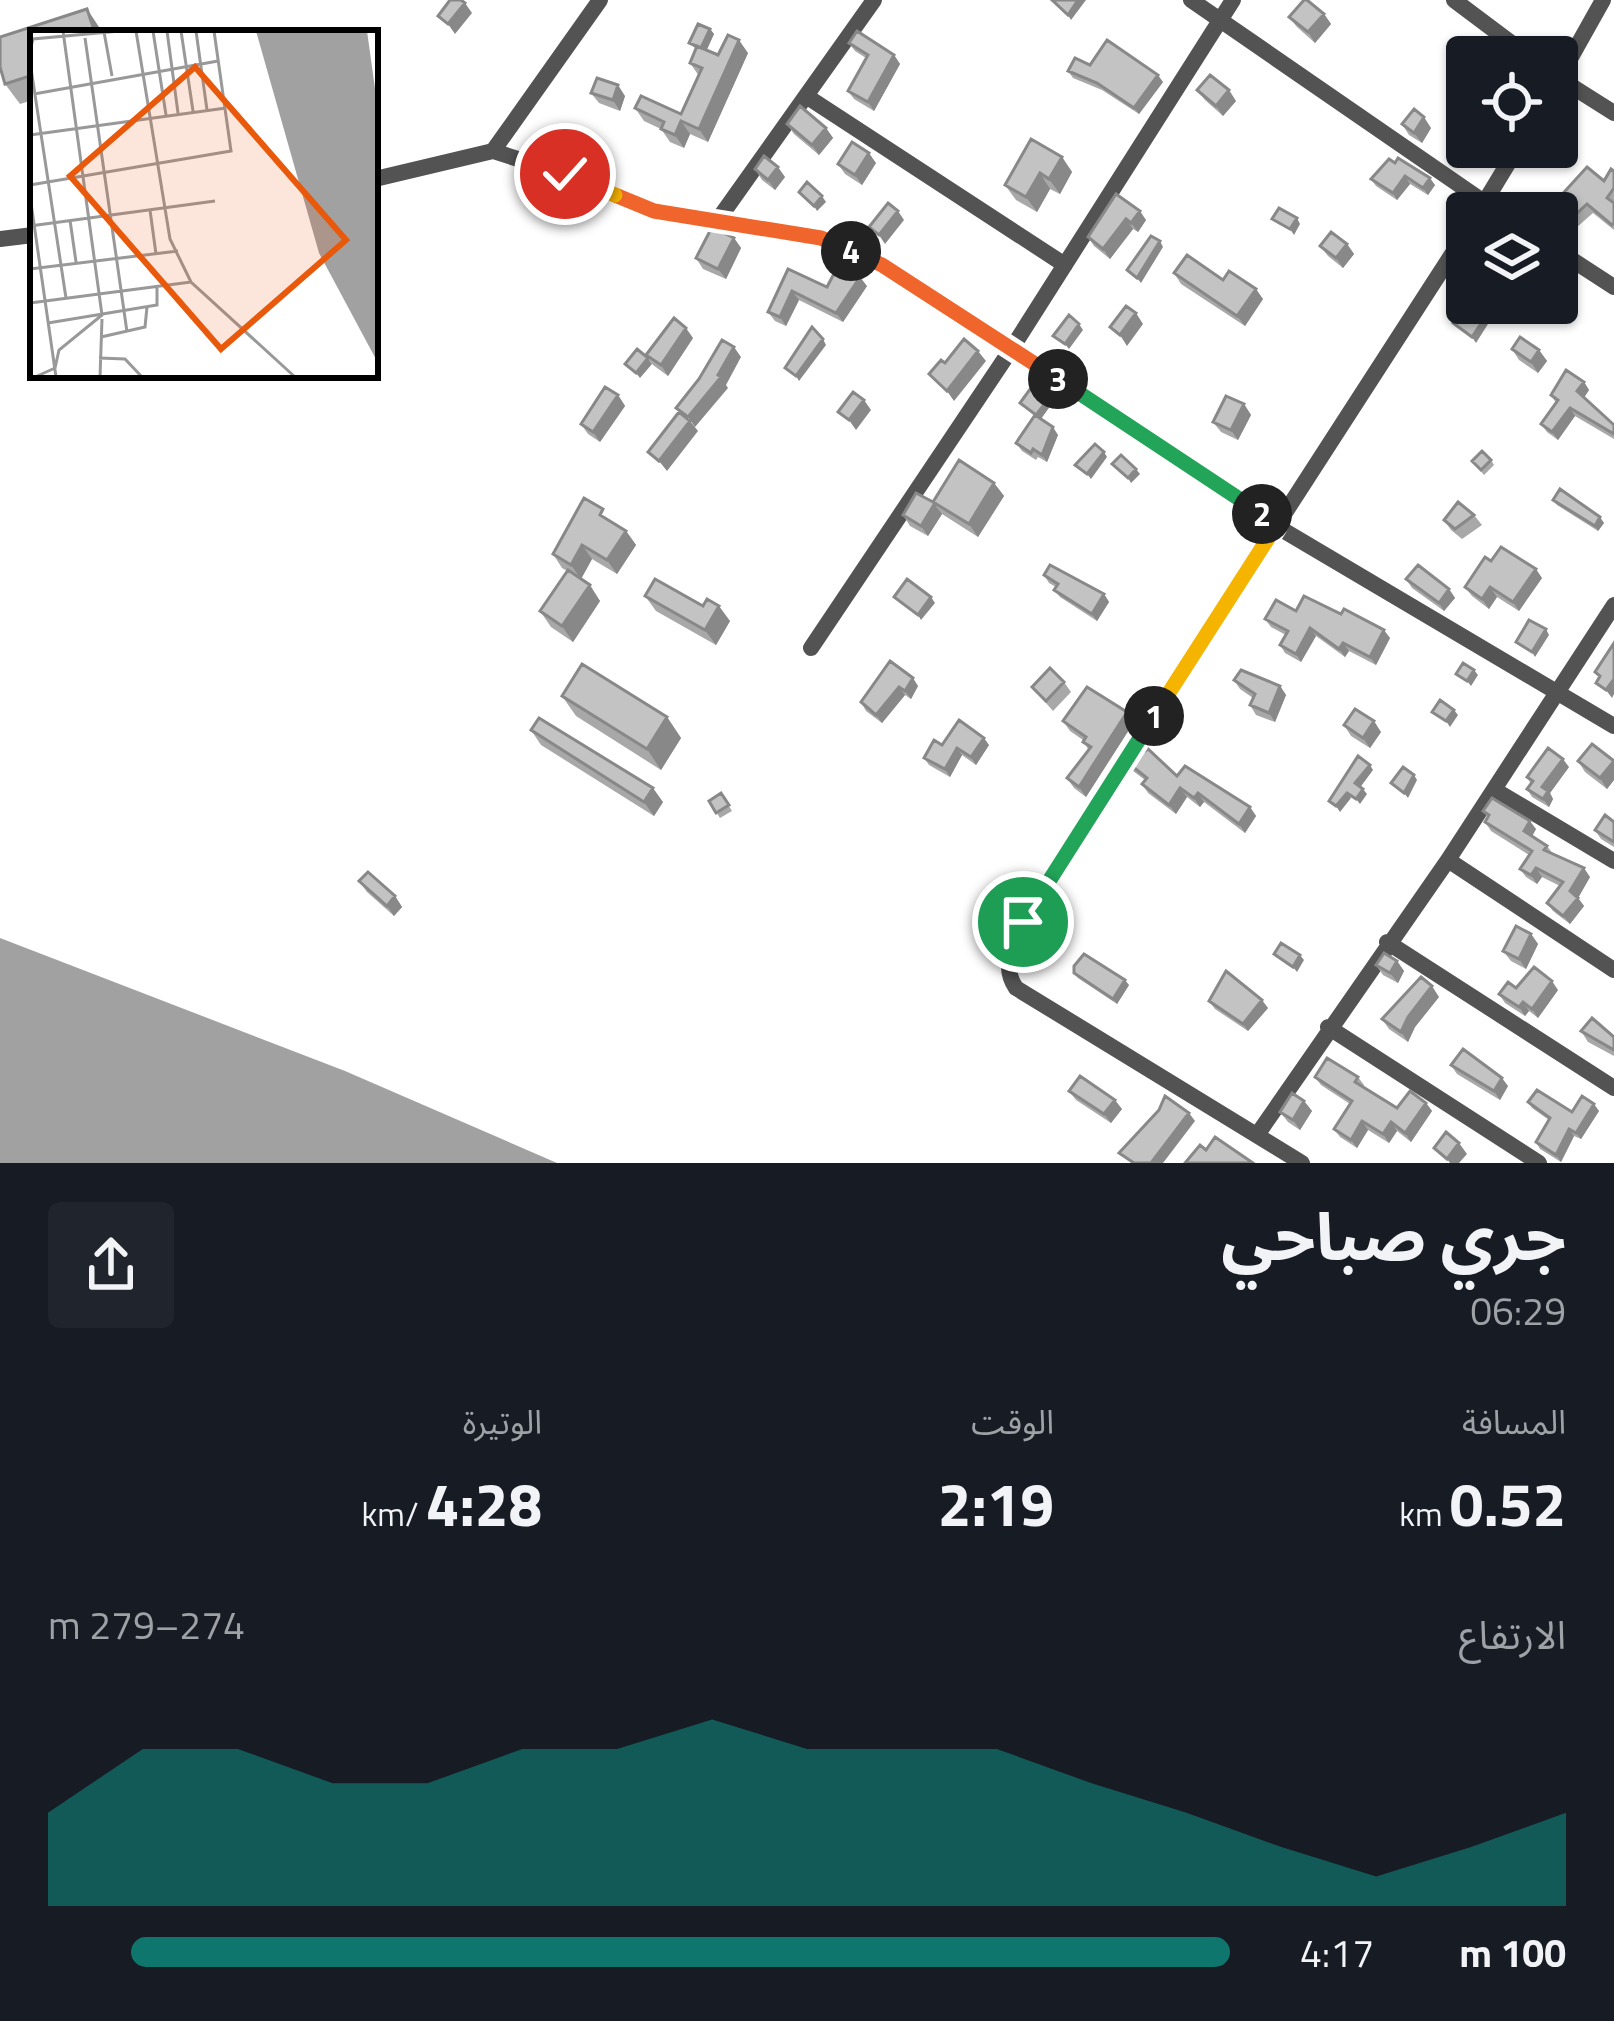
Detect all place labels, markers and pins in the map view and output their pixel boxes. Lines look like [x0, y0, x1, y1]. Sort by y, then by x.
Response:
pin [514, 123, 616, 225]
pin: 4 [821, 221, 881, 281]
pin: 3 [1028, 349, 1088, 409]
pin: 2 [1232, 484, 1292, 544]
pin: 1 [1124, 686, 1184, 746]
pin [972, 871, 1074, 973]

